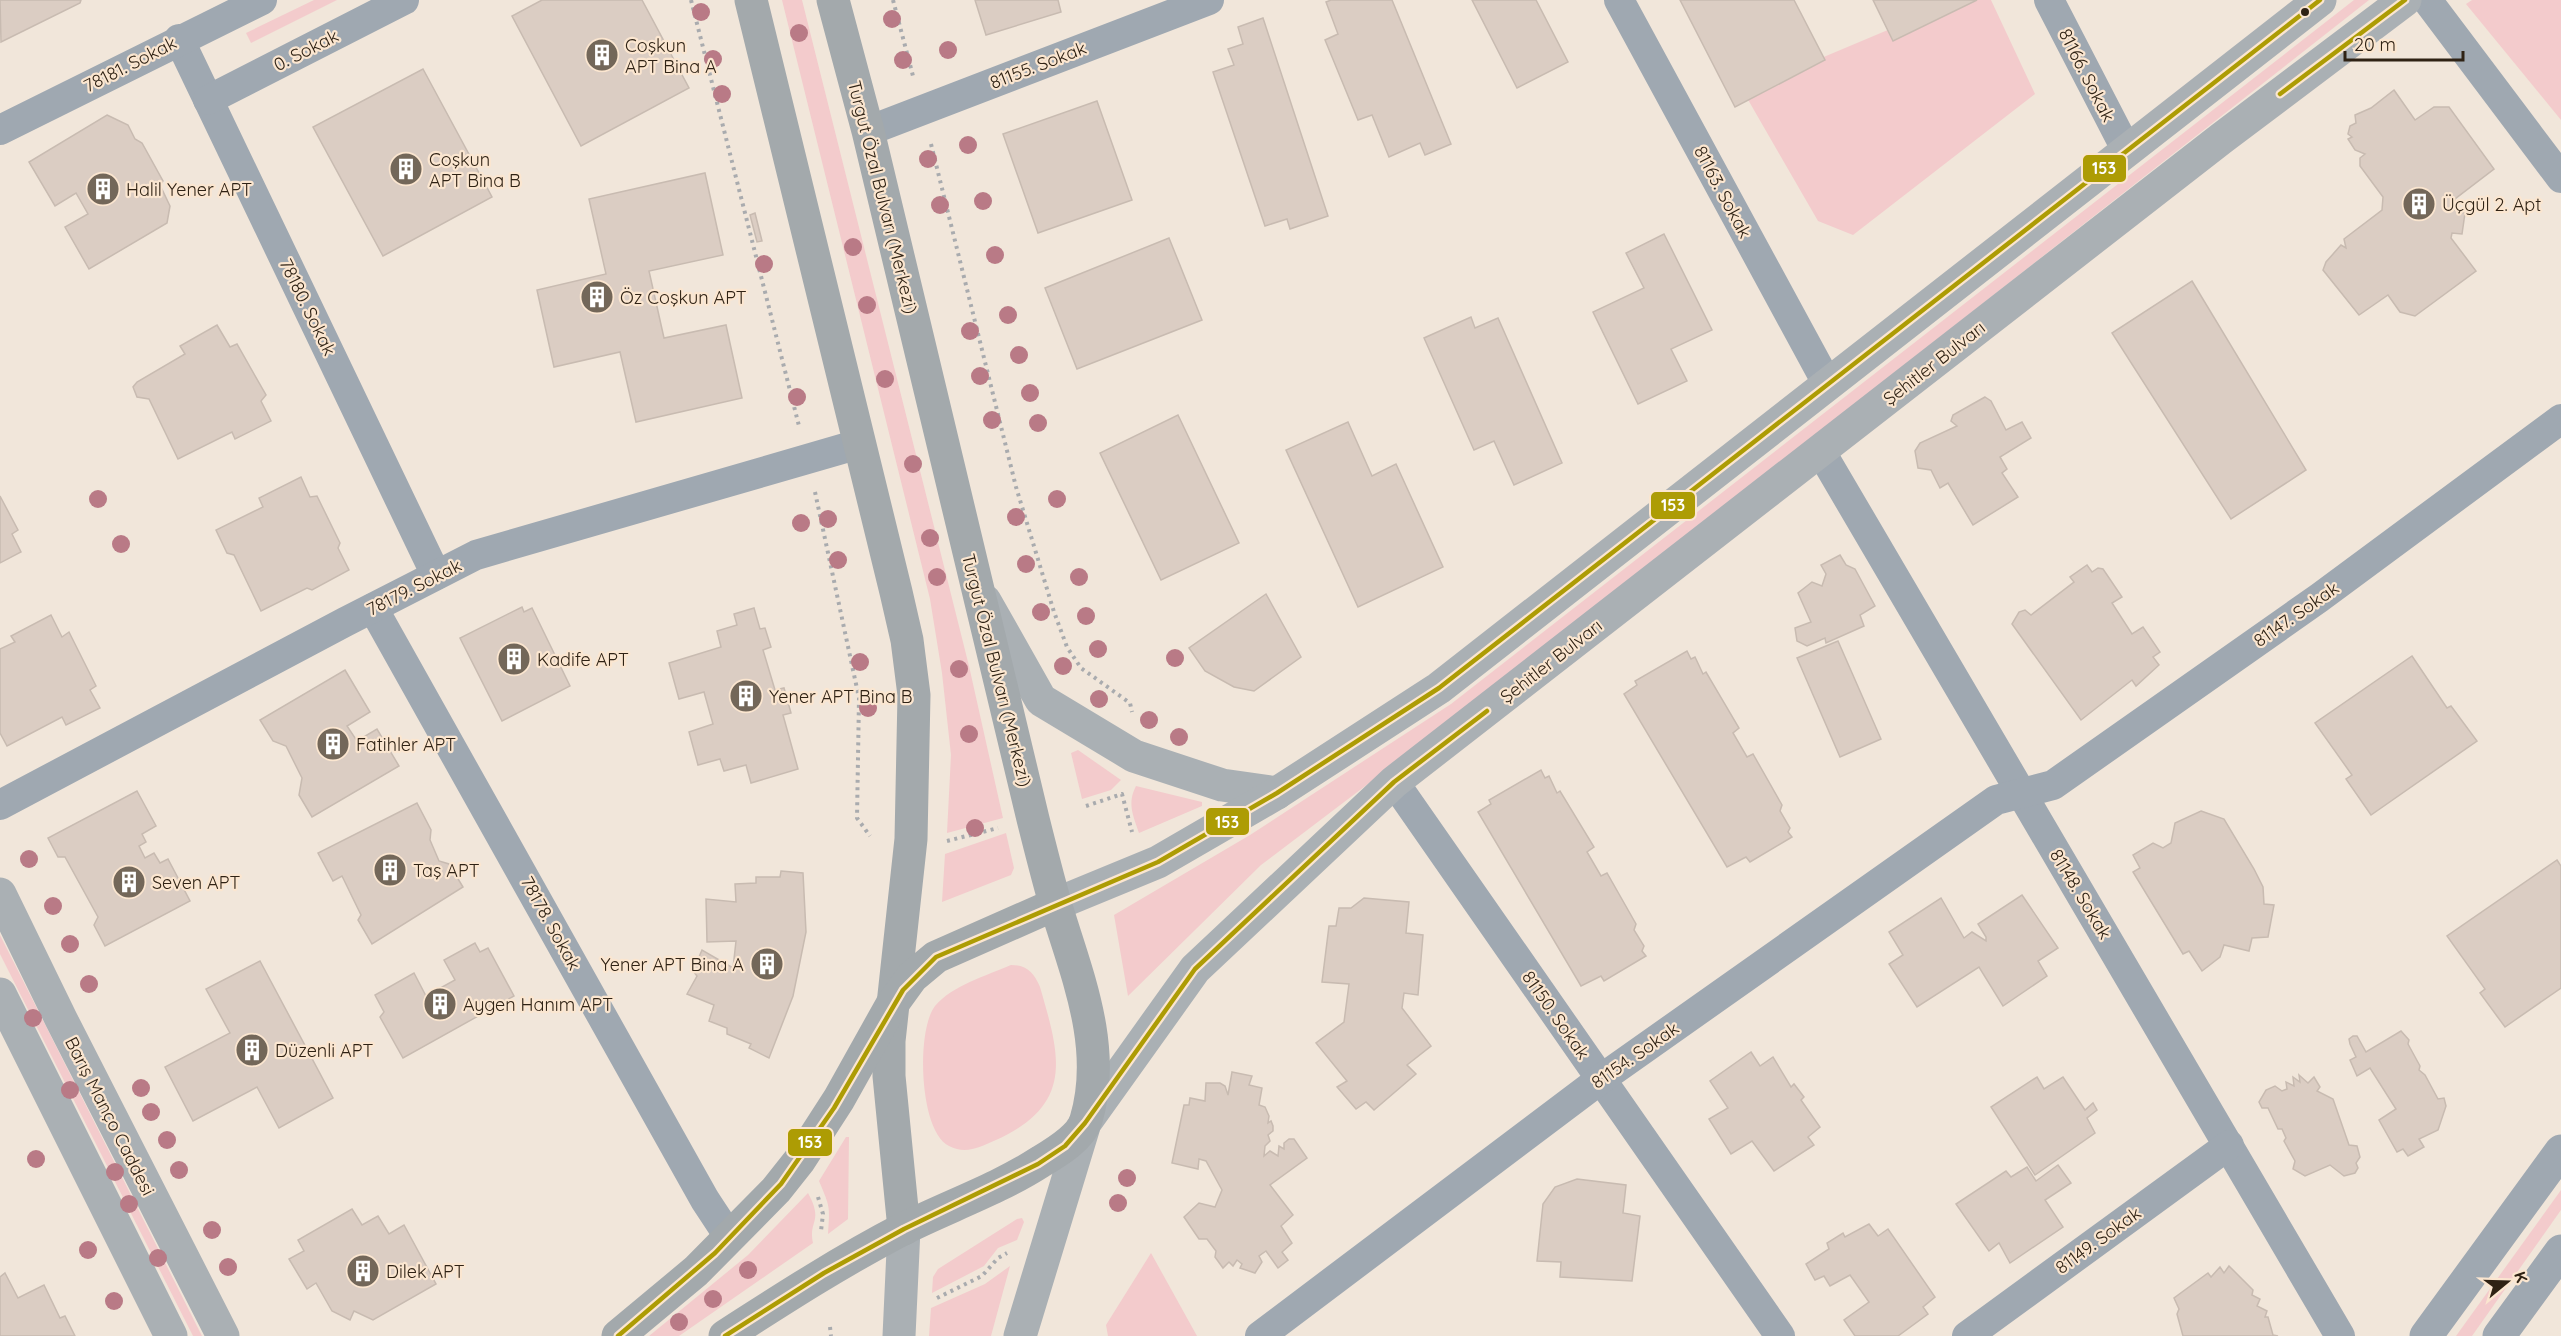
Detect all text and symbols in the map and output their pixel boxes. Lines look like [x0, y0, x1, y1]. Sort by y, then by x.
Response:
unlabelled marker [2299, 6, 2311, 18]
street label: 0. Sokak [270, 24, 342, 76]
street label: 81166. Sokak [2054, 24, 2120, 126]
scale bar [2345, 24, 2464, 62]
street label: 78181. Sokak [80, 31, 180, 97]
text: 20 m [2354, 33, 2396, 56]
place label: Coşkun APT Bina A [625, 34, 717, 78]
street label: 81155. Sokak [987, 36, 1089, 94]
building icon: Coşkun APT Bina A [584, 37, 620, 73]
street label: Turgut Özal Bulvarı (Merkezi) [843, 78, 923, 316]
street label: 81163. Sokak [1689, 142, 1757, 242]
place label: Coşkun APT Bina B [429, 148, 521, 192]
building icon: Coşkun APT Bina B [388, 151, 424, 187]
line badge: 153 [2082, 154, 2127, 183]
text: 153 [2092, 158, 2116, 178]
building icon: Halil Yener APT [85, 171, 121, 207]
place label: Halil Yener APT [126, 178, 252, 201]
building icon: Üçgül 2. Apt [2401, 186, 2437, 222]
place label: Üçgül 2. Apt [2442, 193, 2541, 216]
street label: 78180. Sokak [275, 255, 341, 359]
building icon: Öz Coşkun APT [579, 279, 615, 315]
place label: Öz Coşkun APT [620, 286, 747, 309]
street label: Şehitler Bulvarı [1878, 316, 1990, 410]
line badge: 153 [1650, 491, 1696, 520]
text: 153 [1661, 495, 1685, 515]
street label: Turgut Özal Bulvarı (Merkezi) [957, 551, 1037, 789]
street label: 78179. Sokak [363, 553, 465, 621]
street label: 81147. Sokak [2249, 576, 2343, 652]
street label: Şehitler Bulvarı [1495, 614, 1607, 708]
building icon: Kadife APT [496, 641, 532, 677]
place label: Kadife APT [537, 648, 629, 671]
building icon: Yener APT Bina B [728, 678, 764, 714]
place label: Yener APT Bina B [769, 685, 913, 708]
building icon: Fatihler APT [315, 726, 351, 762]
place label: Fatihler APT [356, 733, 456, 756]
line badge: 153 [1205, 807, 1250, 836]
text: 153 [1215, 812, 1239, 832]
street label: 81148. Sokak [2045, 845, 2117, 943]
building icon: Taş APT [372, 852, 408, 888]
place label: Taş APT [413, 859, 480, 882]
building icon: Seven APT [111, 864, 147, 900]
place label: Seven APT [152, 871, 240, 894]
street label: 78178. Sokak [516, 872, 586, 974]
building icon: Yener APT Bina A [749, 946, 785, 982]
place label: Yener APT Bina A [600, 953, 744, 976]
street label: 81150. Sokak [1517, 966, 1595, 1064]
building icon: Aygen Hanım APT [422, 986, 458, 1022]
place label: Aygen Hanım APT [463, 993, 613, 1016]
street label: 81154. Sokak [1587, 1016, 1683, 1094]
building icon: Düzenli APT [234, 1032, 270, 1068]
street label: Barış Manço Caddesi [60, 1033, 160, 1199]
place label: Düzenli APT [275, 1039, 373, 1062]
line badge: 153 [787, 1128, 833, 1157]
text: 153 [798, 1132, 822, 1152]
street label: 81149. Sokak [2051, 1201, 2145, 1279]
north arrow [2477, 1252, 2537, 1312]
building icon: Dilek APT [345, 1253, 381, 1289]
place label: Dilek APT [386, 1260, 465, 1283]
text: K [2510, 1269, 2532, 1285]

